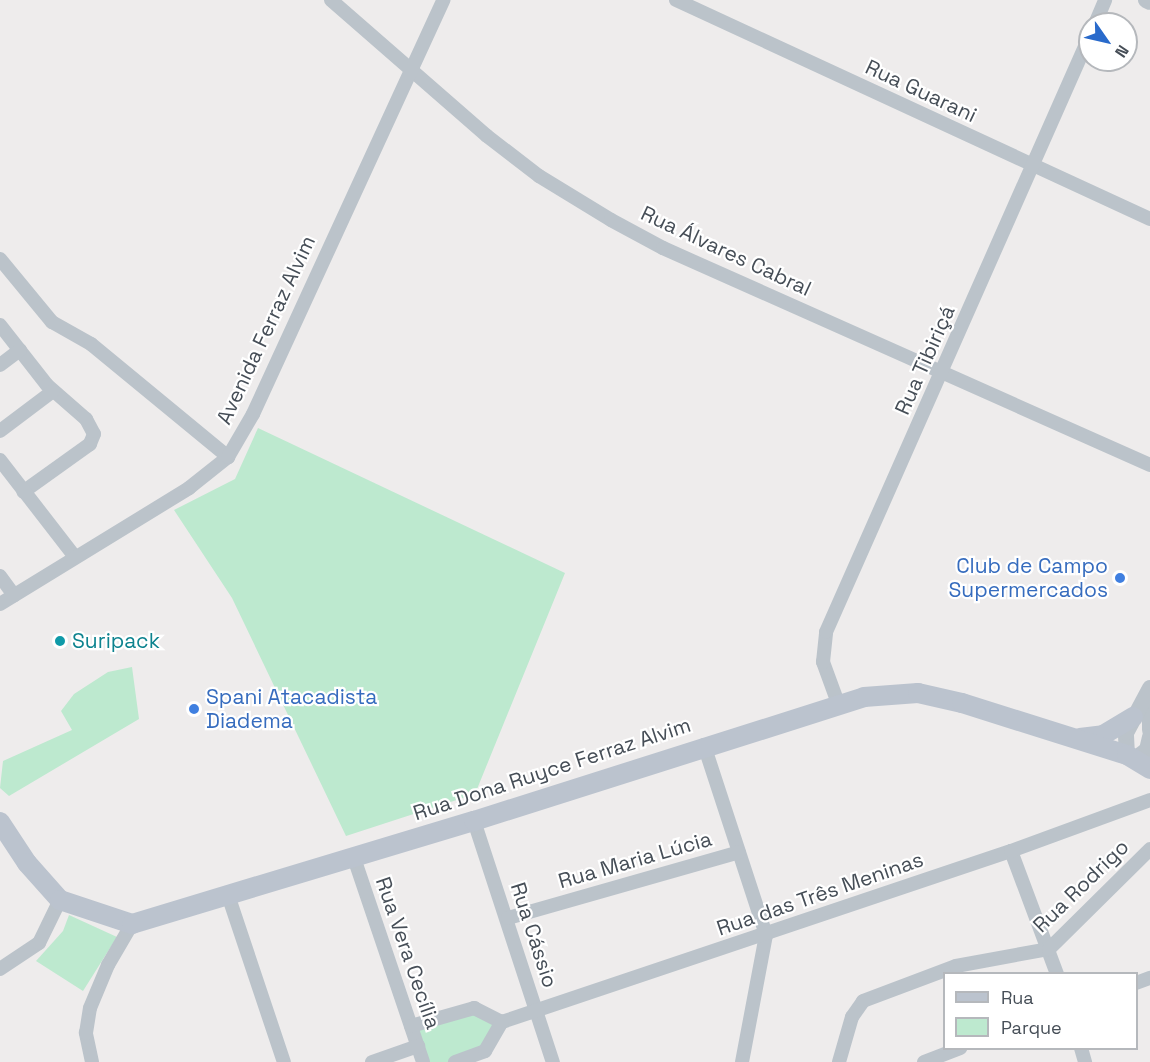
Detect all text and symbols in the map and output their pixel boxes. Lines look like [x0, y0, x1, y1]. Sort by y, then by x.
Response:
north arrow [1078, 12, 1138, 72]
text: N [1110, 41, 1133, 62]
street label: Rua Guarani [861, 54, 981, 128]
street label: Rua Álvares Cabral [637, 200, 815, 302]
street label: Avenida Ferraz Alvim [211, 231, 321, 429]
street label: Rua Tibiriçá [890, 301, 960, 419]
place label: Club de Campo Supermercados [948, 553, 1108, 603]
marker: Club de Campo Supermercados [1113, 571, 1127, 585]
place label: Suripack [72, 628, 160, 654]
marker: Suripack [53, 634, 67, 648]
place label: Spani Atacadista Diadema [206, 684, 378, 734]
marker: Spani Atacadista Diadema [187, 702, 201, 716]
street label: Rua Dona Ruyce Ferraz Alvim [410, 712, 694, 826]
street label: Rua Maria Lúcia [555, 826, 715, 894]
street label: Rua Rodrigo [1028, 834, 1134, 938]
street label: Rua das Três Meninas [713, 847, 927, 941]
street label: Rua Vera Cecília [370, 874, 446, 1032]
street label: Rua Cássio [505, 879, 563, 991]
legend [943, 972, 1138, 1050]
text: Rua [1001, 986, 1034, 1009]
text: Parque [1001, 1016, 1062, 1039]

